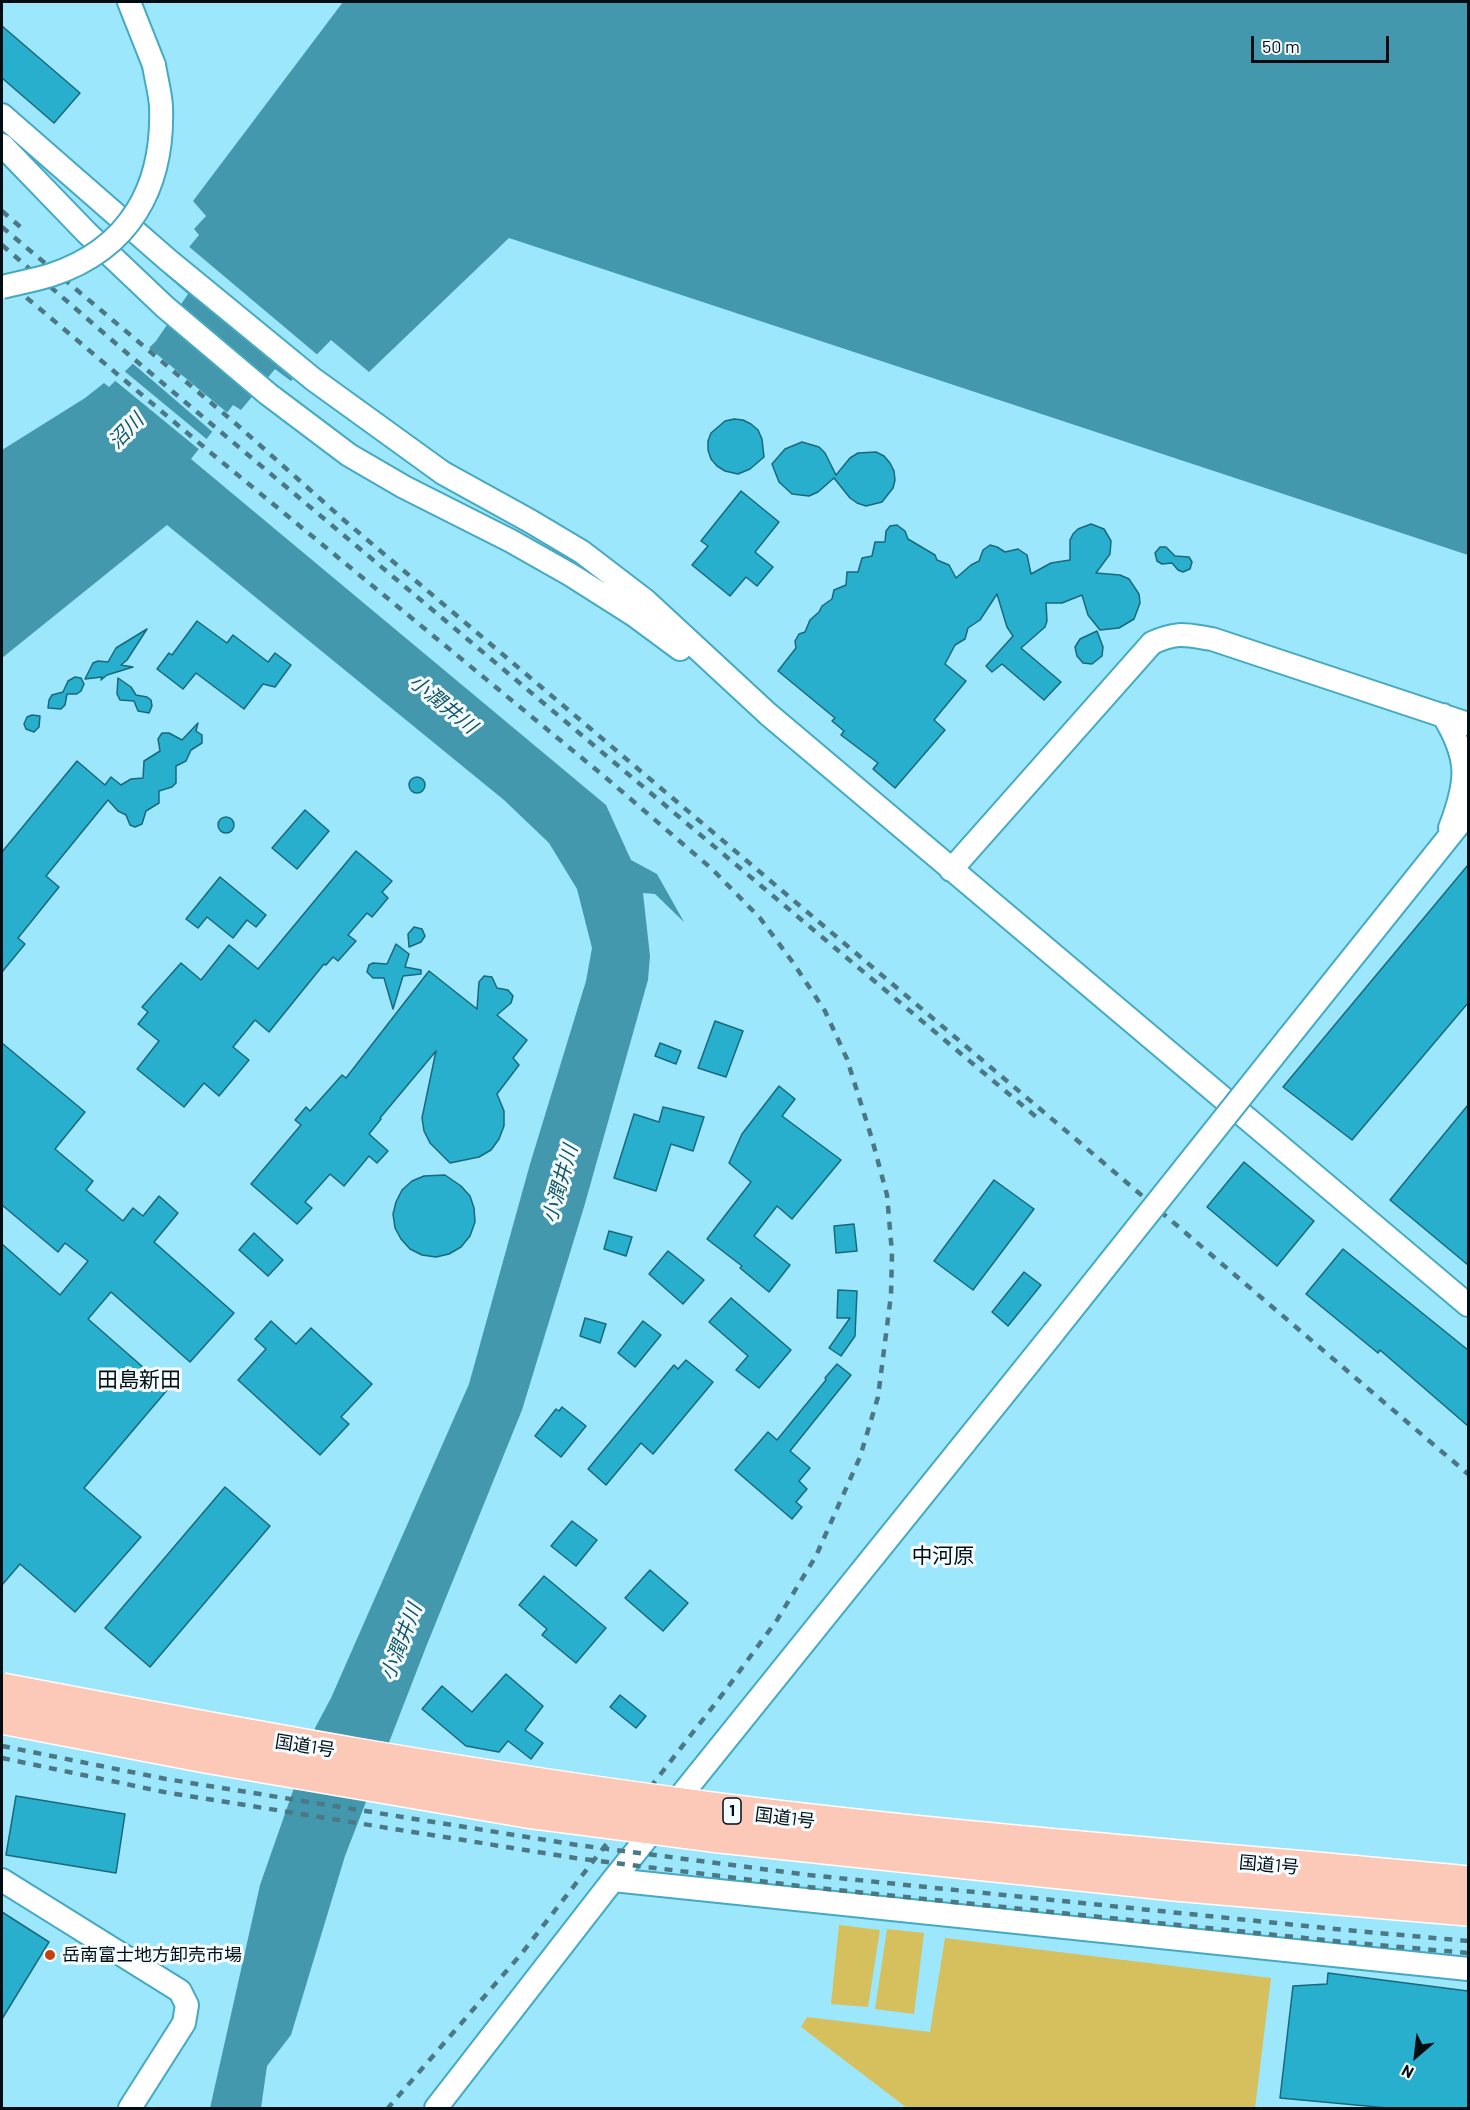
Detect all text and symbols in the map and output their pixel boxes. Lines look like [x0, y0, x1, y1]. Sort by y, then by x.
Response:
scale bar [1254, 24, 1392, 62]
text: 50 m [1262, 35, 1300, 57]
water label: 沼川 [103, 408, 149, 454]
water label: 小潤井川 [404, 670, 482, 738]
water label: 小潤井川 [537, 1142, 583, 1226]
district label: 田島新田 [97, 1367, 181, 1393]
district label: 中河原 [912, 1543, 974, 1569]
water label: 小潤井川 [375, 1600, 427, 1684]
street label: 国道1号 [274, 1731, 336, 1761]
road number: 1 [723, 1798, 741, 1824]
street label: 国道1号 [754, 1804, 816, 1832]
street label: 国道1号 [1238, 1852, 1300, 1878]
place label: 岳南富士地方卸売市場 [62, 1944, 242, 1966]
marker: 岳南富士地方卸売市場 [43, 1948, 57, 1962]
north arrow [1386, 2026, 1446, 2086]
text: N [1398, 2061, 1416, 2083]

